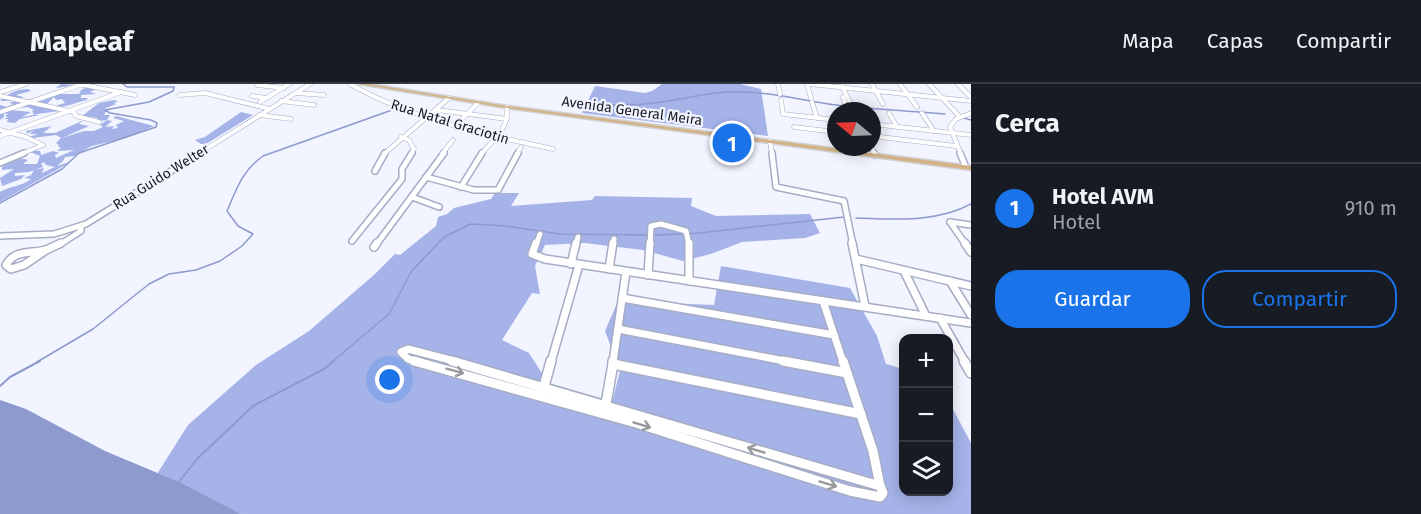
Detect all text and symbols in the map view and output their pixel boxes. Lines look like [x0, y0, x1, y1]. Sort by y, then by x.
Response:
text: Mapleaf [30, 25, 133, 58]
text: Mapa [1122, 28, 1174, 54]
text: Capas [1207, 28, 1263, 54]
text: Compartir [1296, 28, 1391, 54]
street label: Avenida General Meira [561, 93, 703, 129]
street label: Rua Natal Graciotin [389, 96, 511, 148]
north arrow [827, 102, 881, 156]
text: Cerca [995, 108, 1060, 139]
pin: 1 [712, 120, 752, 166]
street label: Rua Guido Welter [110, 140, 213, 213]
text: Hotel AVM [1052, 183, 1154, 210]
text: 1 [1010, 196, 1019, 220]
text: 910 m [1345, 196, 1397, 220]
text: Hotel [1052, 210, 1101, 234]
button: Guardar [995, 270, 1190, 328]
button: Compartir [1202, 270, 1397, 328]
map controls [899, 334, 953, 496]
button: + [899, 334, 953, 388]
your location [375, 365, 404, 394]
one-way arrow [445, 366, 464, 377]
button: − [899, 388, 953, 442]
one-way arrow [632, 421, 651, 432]
button: layers [899, 442, 953, 496]
one-way arrow [747, 444, 766, 455]
one-way arrow [818, 479, 837, 490]

